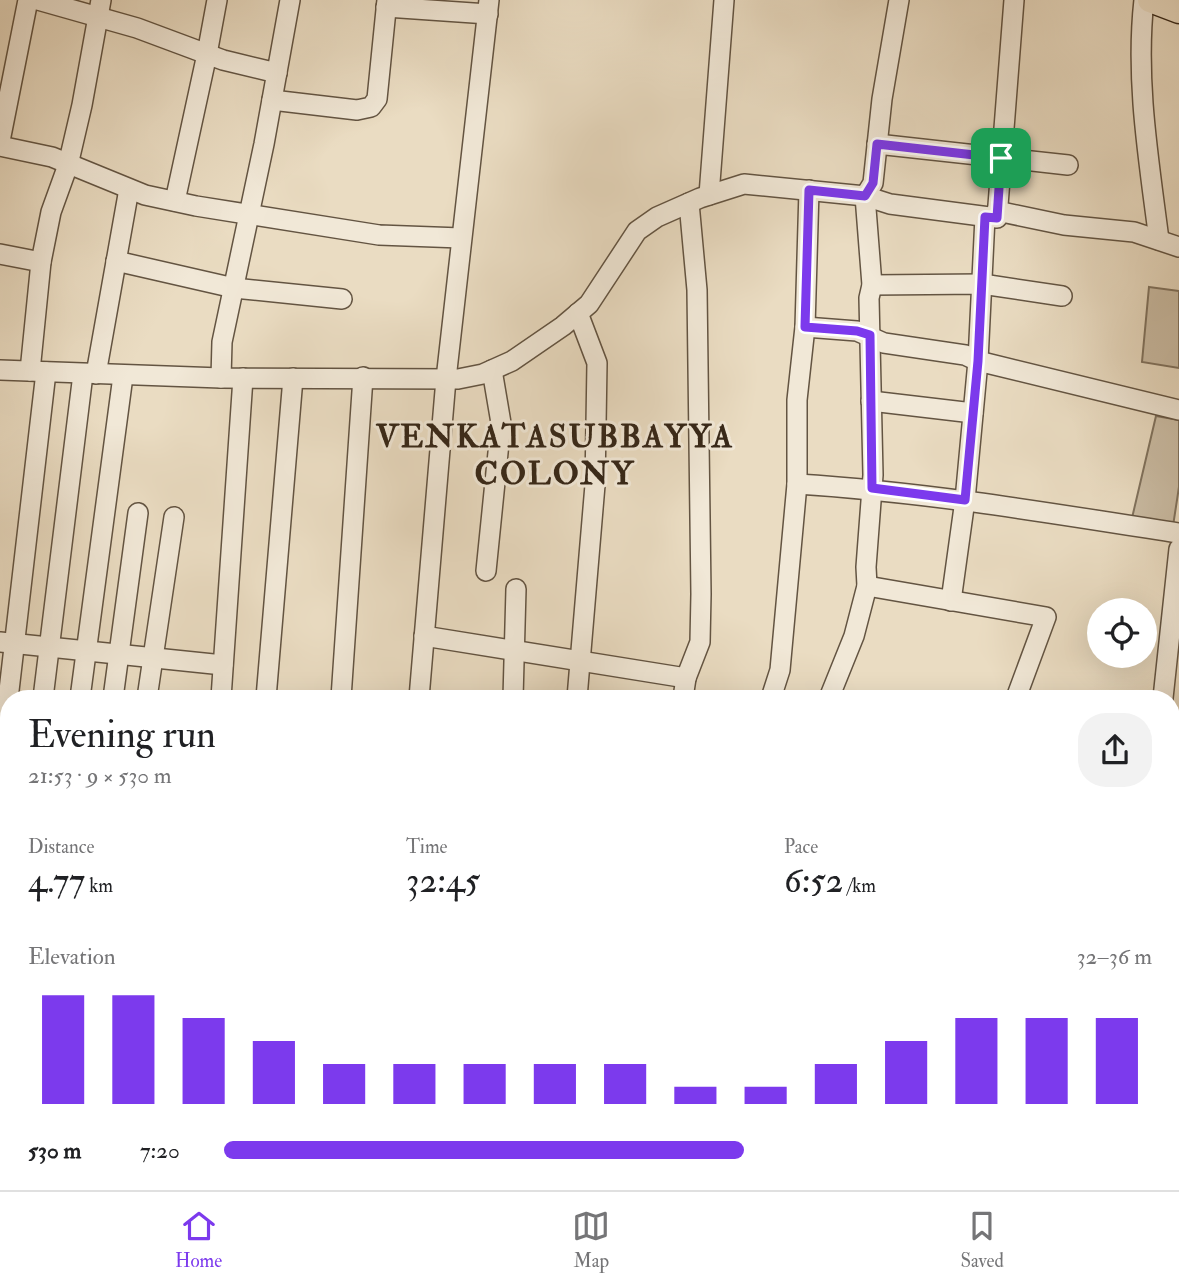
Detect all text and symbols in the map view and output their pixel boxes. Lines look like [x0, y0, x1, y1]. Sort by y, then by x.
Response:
pin [971, 128, 1031, 188]
icon: arrive [982, 139, 1020, 177]
district label: VENKATASUBBAYYA COLONY [375, 417, 734, 494]
map controls [1087, 598, 1157, 668]
button: locate [1087, 598, 1157, 668]
text: Evening run [28, 711, 216, 759]
button: share [1078, 713, 1152, 787]
text: 21:53 · 9 × 530 m [28, 761, 172, 790]
text: Distance [28, 835, 94, 859]
text: Time [406, 835, 448, 859]
text: Pace [784, 835, 818, 859]
text: 4.77 [28, 859, 85, 903]
text: 32:45 [406, 859, 480, 903]
text: 6:52 [784, 859, 843, 903]
text: km [85, 874, 113, 898]
text: /km [843, 874, 876, 898]
text: Elevation [28, 942, 116, 971]
text: 32–36 m [1077, 942, 1152, 971]
text: 530 m [28, 1136, 81, 1165]
text: 7:20 [140, 1136, 180, 1165]
tab: Home [175, 1207, 222, 1273]
tab: Map [572, 1207, 610, 1273]
tab: Saved [960, 1207, 1004, 1273]

